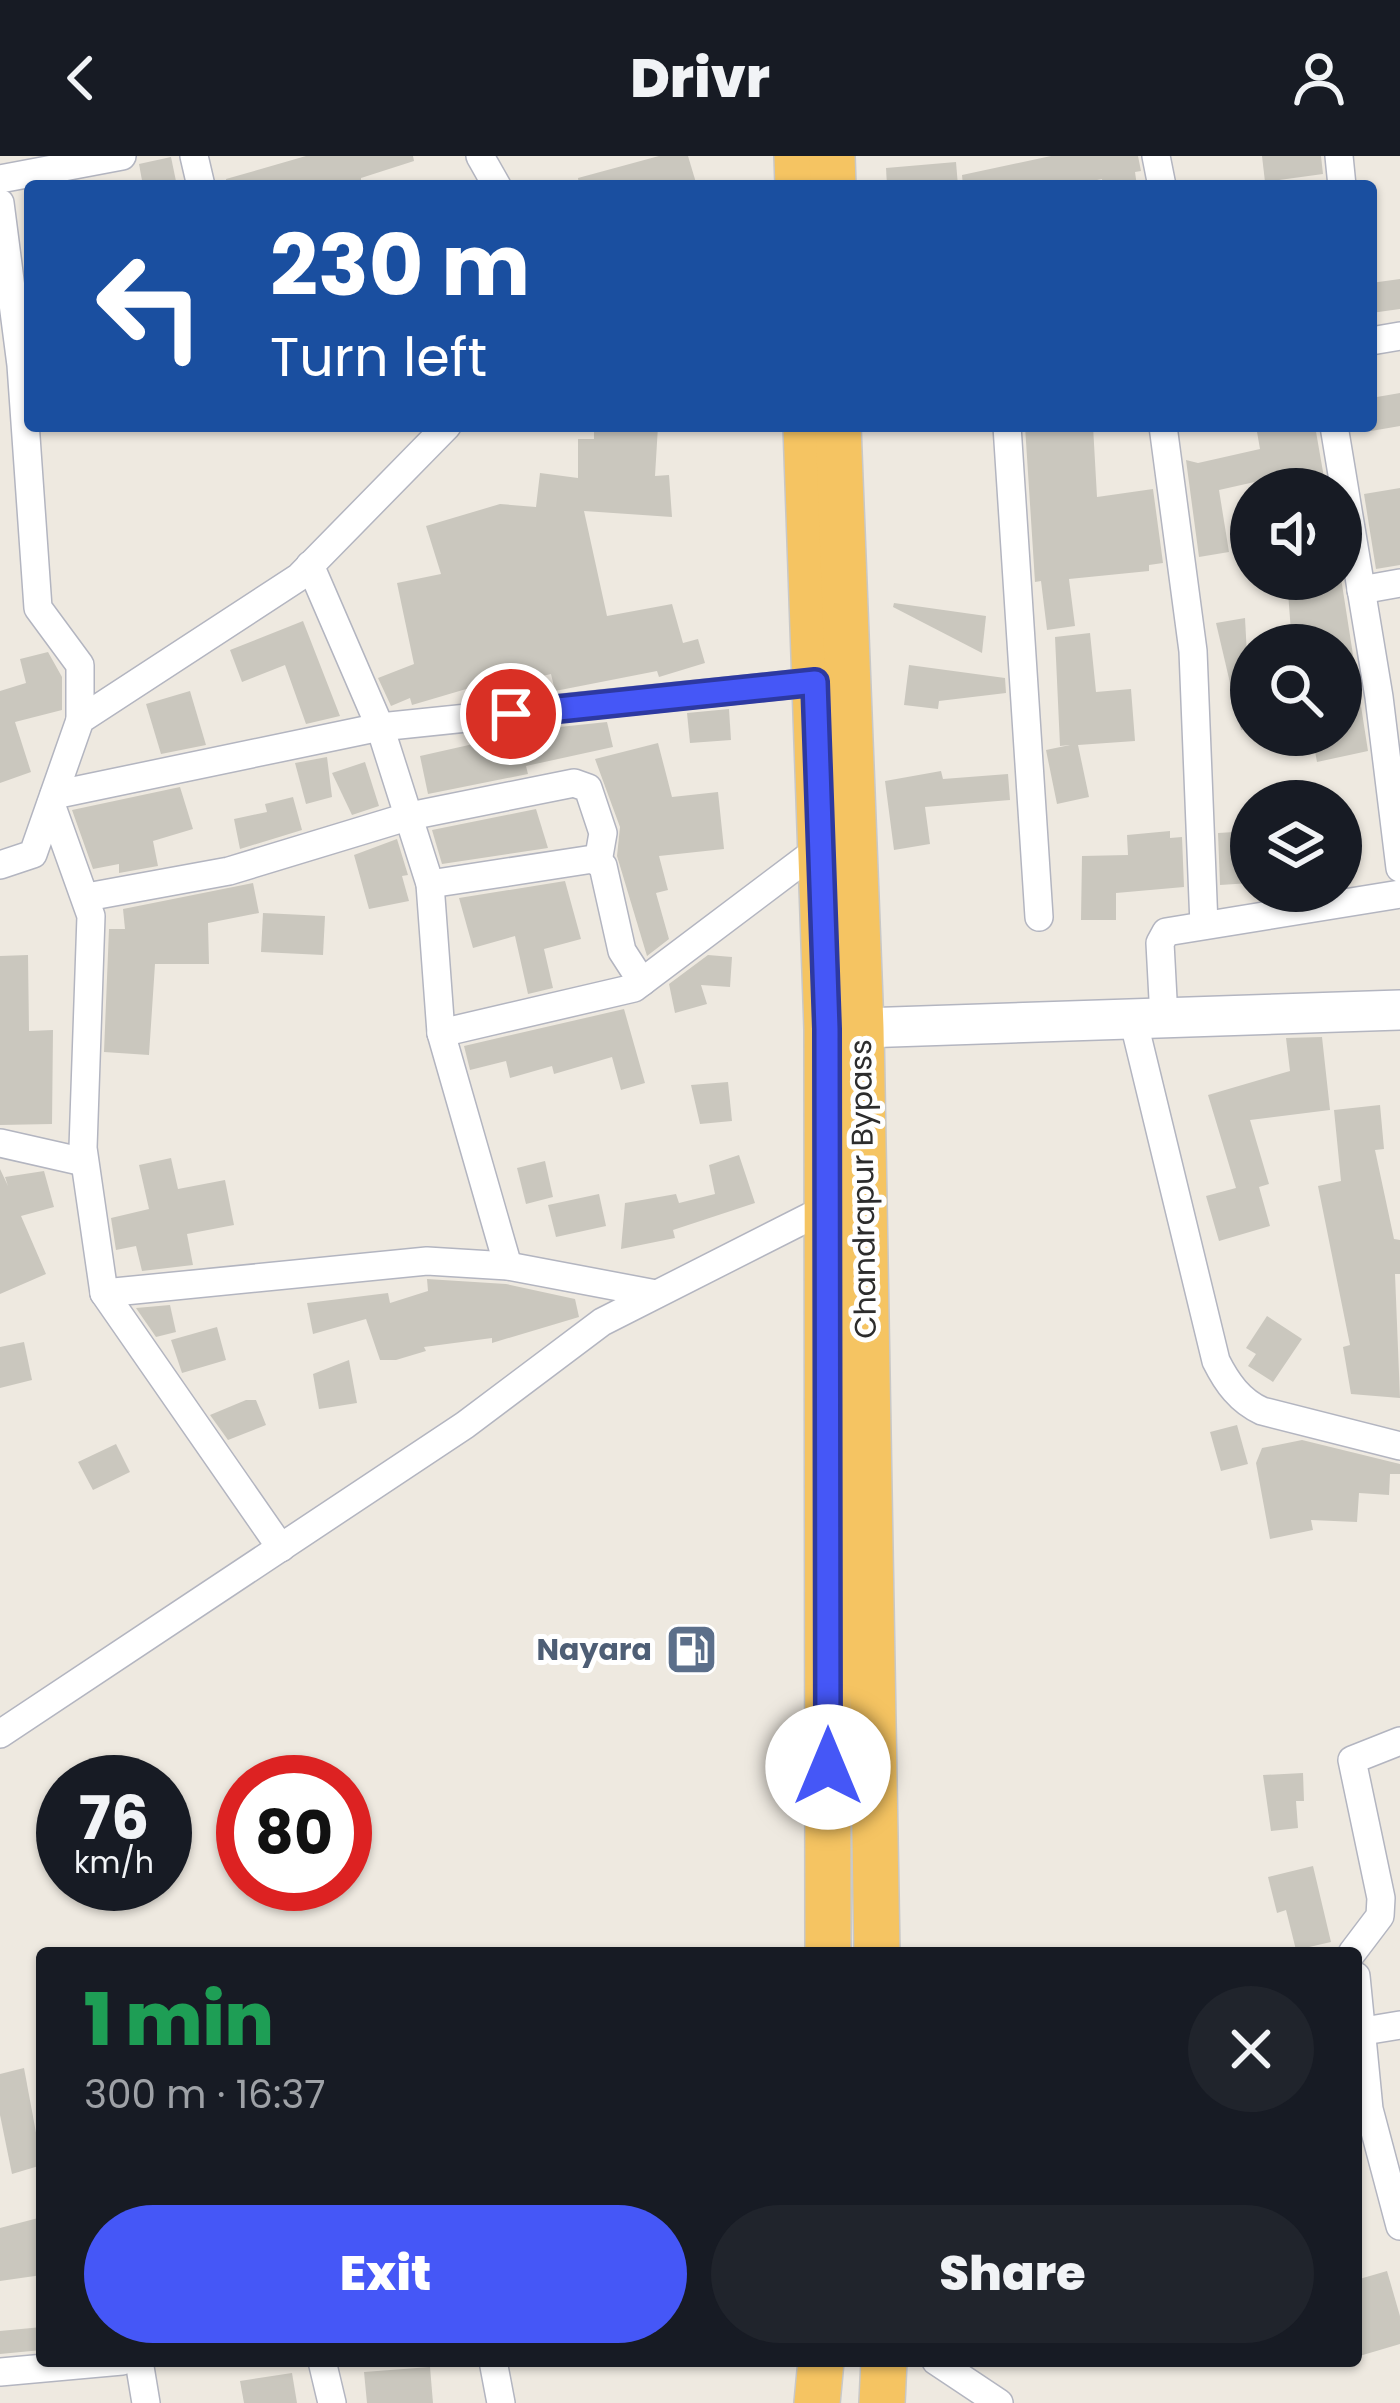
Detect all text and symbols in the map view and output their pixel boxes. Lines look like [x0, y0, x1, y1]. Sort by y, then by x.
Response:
text: Drivr [630, 40, 770, 116]
icon: back [48, 45, 114, 111]
icon: person [1286, 45, 1352, 111]
text: 230 m [270, 207, 530, 324]
icon: left [72, 228, 228, 384]
text: Turn left [270, 319, 487, 395]
map controls [1230, 468, 1362, 912]
button: sound [1230, 468, 1362, 600]
button: search [1230, 624, 1362, 756]
pin [460, 663, 562, 765]
icon: arrive [478, 681, 544, 747]
button: layers [1230, 780, 1362, 912]
street label: Chandrapur Bypass [839, 1039, 887, 1339]
fuel station icon: Nayara [663, 1621, 719, 1677]
place label: Nayara [537, 1628, 652, 1671]
position arrow [765, 1704, 891, 1830]
speed limit sign: 80 [216, 1755, 372, 1911]
text: 76 [79, 1776, 149, 1860]
text: km/h [74, 1841, 154, 1884]
text: 1 min [84, 1969, 274, 2070]
button: close [1188, 1986, 1314, 2112]
text: 300 m · 16:37 [84, 2067, 325, 2122]
button: Exit [84, 2205, 687, 2343]
button: Share [711, 2205, 1314, 2343]

